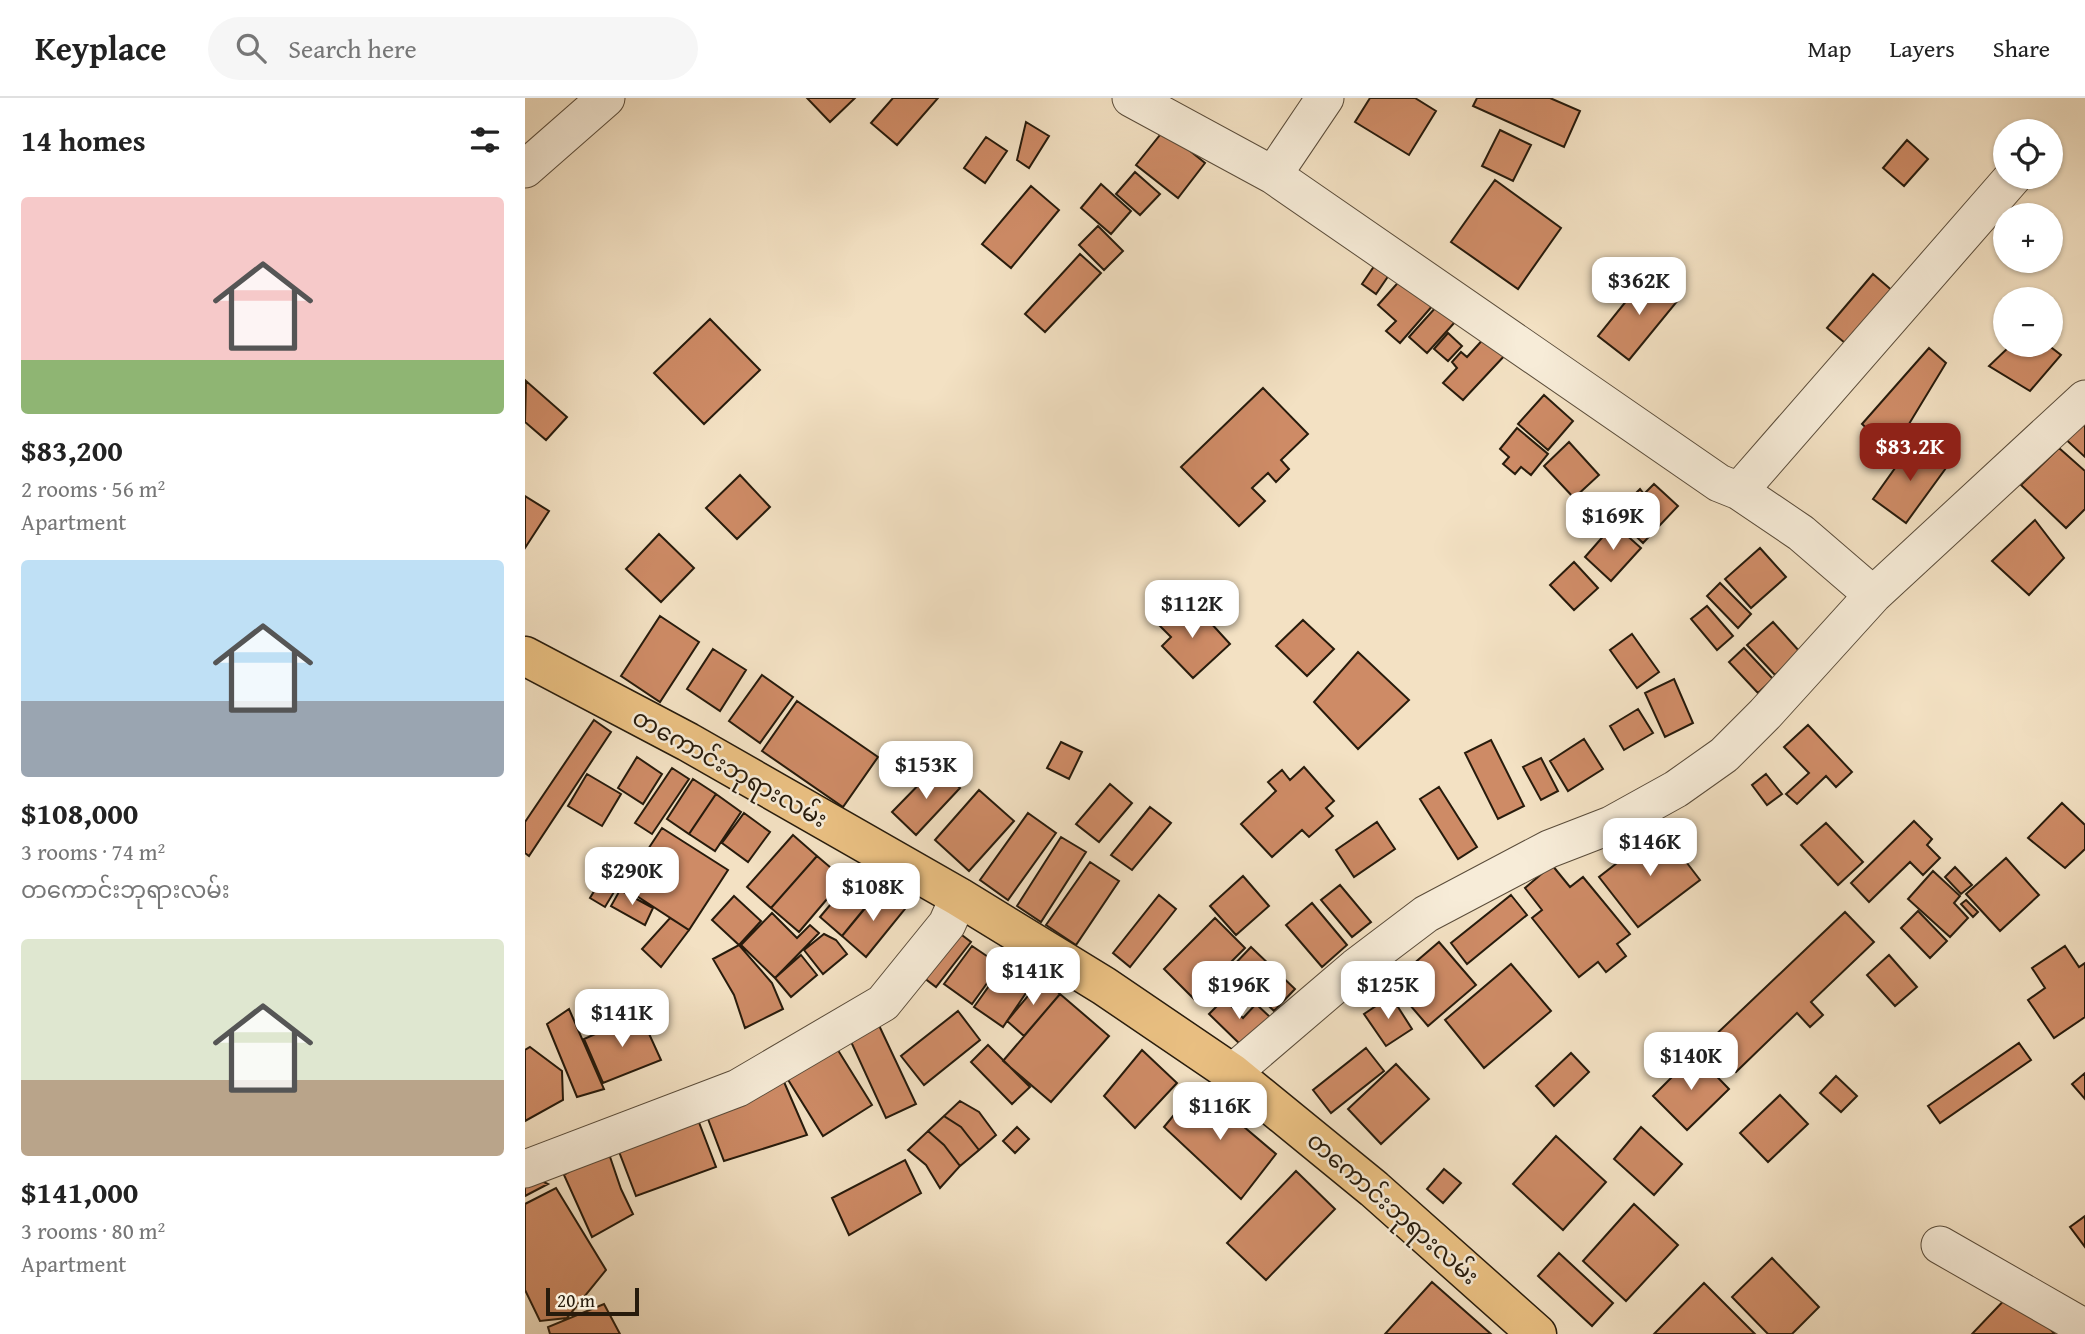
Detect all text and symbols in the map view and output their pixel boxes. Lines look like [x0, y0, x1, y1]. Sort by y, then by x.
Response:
search box [208, 17, 698, 80]
text: Keyplace [35, 24, 166, 72]
icon: search [232, 29, 270, 67]
text: Search here [288, 29, 417, 68]
text: Map [1808, 31, 1851, 66]
text: Layers [1889, 31, 1955, 66]
text: Share [1993, 31, 2050, 66]
text: 14 homes [21, 118, 146, 162]
map controls [1993, 119, 2063, 357]
button: locate [1993, 119, 2063, 189]
icon: filters [466, 121, 504, 159]
button: + [1993, 203, 2063, 273]
icon: home [200, 243, 326, 369]
pin: $362K [1590, 258, 1688, 317]
text: $362K [1608, 263, 1670, 296]
button: − [1993, 287, 2063, 357]
pin: $83.2K [1853, 424, 1967, 483]
text: $83,200 [21, 428, 123, 472]
text: $83.2K [1876, 429, 1944, 462]
text: 2 rooms · 56 m² [21, 472, 165, 505]
pin: $169K [1564, 492, 1662, 552]
text: $169K [1582, 498, 1644, 531]
text: Apartment [21, 505, 126, 538]
pin: $112K [1143, 580, 1241, 640]
text: $112K [1161, 586, 1223, 619]
icon: home [200, 605, 326, 731]
street label: တကောင်းဘုရားလမ်း [625, 700, 834, 838]
pin: $153K [877, 742, 975, 801]
text: $153K [895, 747, 957, 780]
text: $108,000 [21, 791, 138, 835]
pin: $146K [1601, 818, 1699, 878]
text: $146K [1619, 824, 1681, 857]
text: 3 rooms · 74 m² [21, 835, 165, 868]
pin: $290K [583, 848, 681, 907]
text: $290K [601, 853, 663, 886]
pin: $108K [824, 864, 922, 923]
text: $108K [842, 869, 904, 902]
text: တကောင်းဘုရားလမ်း [21, 873, 230, 906]
pin: $141K [984, 948, 1082, 1007]
text: $141K [1002, 953, 1064, 986]
pin: $196K [1190, 962, 1288, 1021]
pin: $125K [1339, 962, 1437, 1021]
text: $196K [1208, 967, 1270, 1000]
text: $125K [1357, 967, 1419, 1000]
icon: home [200, 985, 326, 1111]
pin: $141K [573, 990, 671, 1049]
text: $141K [591, 995, 653, 1028]
pin: $140K [1642, 1032, 1740, 1092]
text: $140K [1660, 1038, 1722, 1071]
pin: $116K [1171, 1082, 1269, 1142]
text: $116K [1189, 1088, 1251, 1121]
street label: တကောင်းဘုရားလမ်း [1298, 1123, 1487, 1294]
text: $141,000 [21, 1170, 138, 1214]
text: 3 rooms · 80 m² [21, 1214, 165, 1247]
text: Apartment [21, 1247, 126, 1280]
scale bar [546, 1285, 639, 1317]
text: 20 m [557, 1286, 595, 1314]

